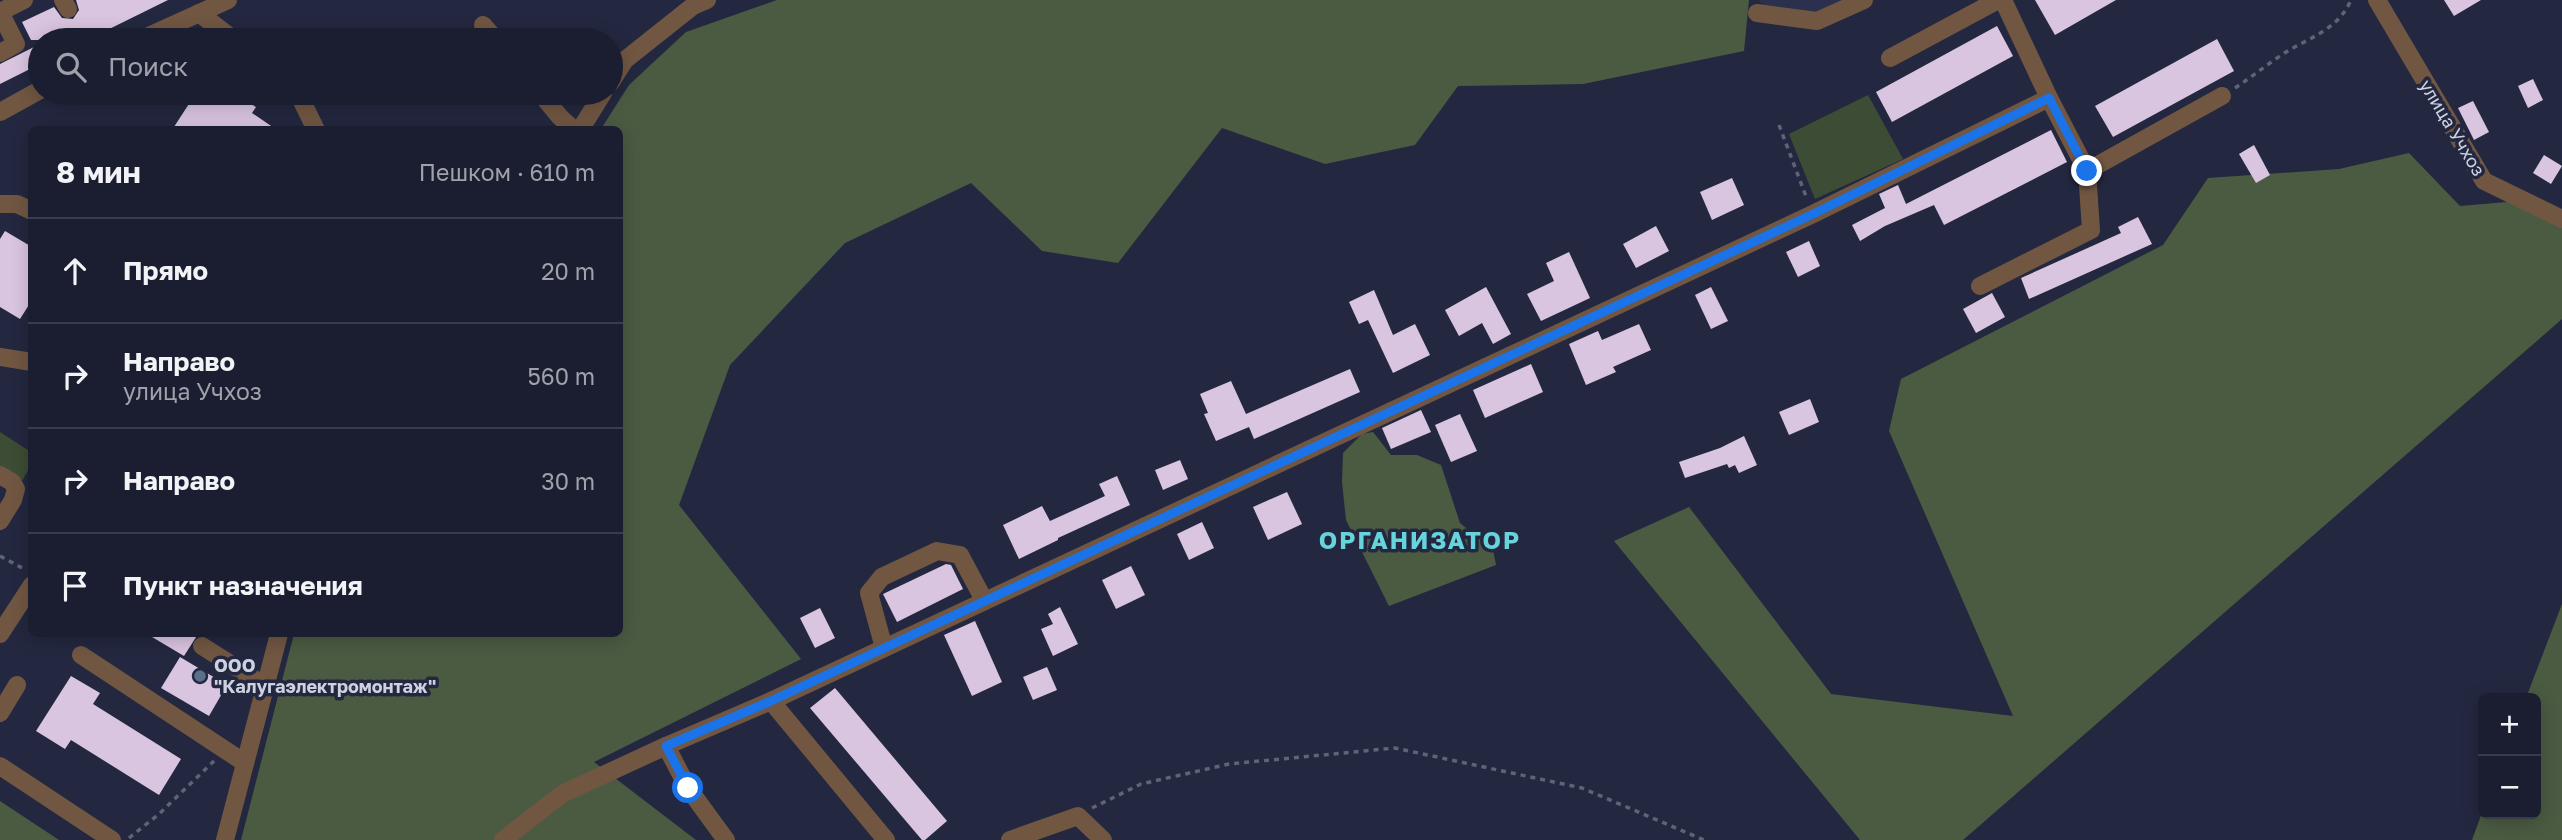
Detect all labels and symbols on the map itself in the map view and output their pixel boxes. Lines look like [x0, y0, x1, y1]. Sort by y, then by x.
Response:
street label: улица Учхоз [2415, 75, 2490, 180]
route end [2071, 155, 2102, 186]
district label: ОРГАНИЗАТОР [1319, 525, 1521, 554]
place label: ООО "Калугаэлектромонтаж" [214, 654, 436, 697]
marker: ООО "Калугаэлектромонтаж" [192, 668, 208, 684]
route start [672, 772, 703, 803]

